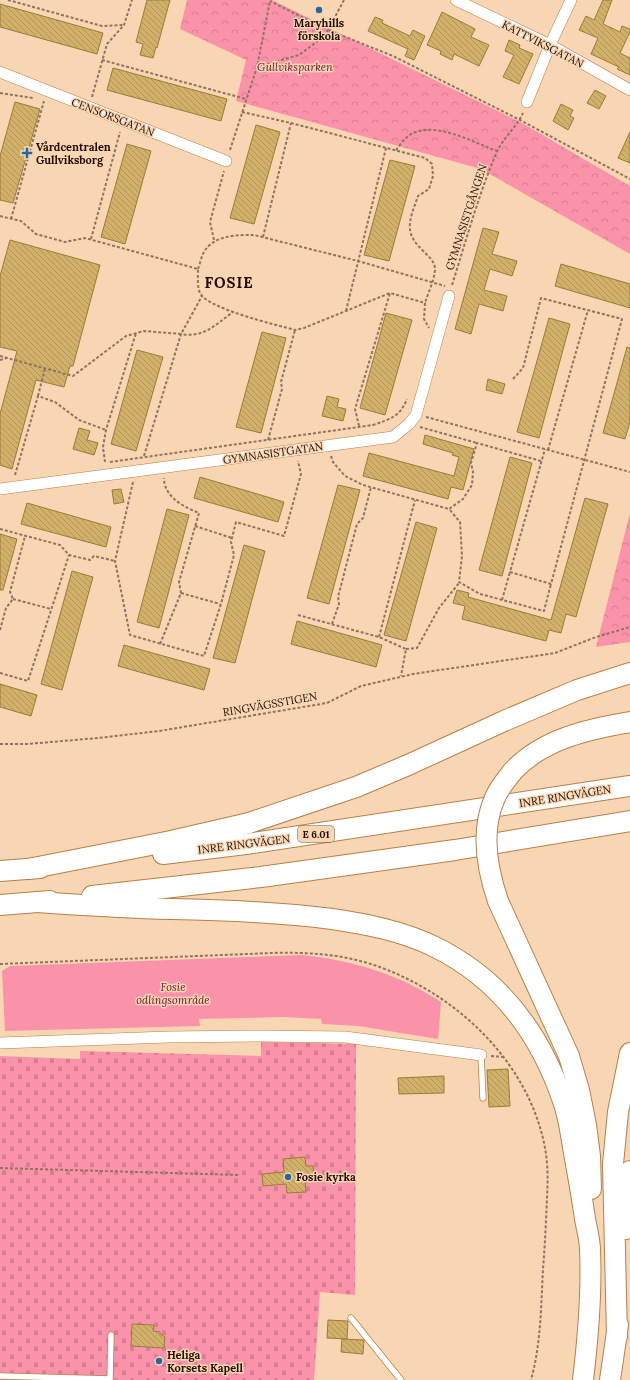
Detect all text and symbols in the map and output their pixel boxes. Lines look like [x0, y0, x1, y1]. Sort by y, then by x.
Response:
marker: Maryhills förskola [314, 5, 324, 15]
place label: Maryhills förskola [294, 16, 344, 43]
street label: KATTVIKSGATAN [500, 17, 586, 71]
park label: Gullviksparken [257, 60, 333, 74]
street label: CENSORSGATAN [69, 95, 157, 139]
place label: Vårdcentralen Gullviksborg [36, 140, 111, 167]
marker: Vårdcentralen Gullviksborg [21, 147, 33, 159]
street label: GYMNASISTGÅNGEN [442, 162, 490, 272]
district label: FOSIE [204, 273, 254, 292]
street label: GYMNASISTGATAN [222, 439, 324, 467]
street label: RINGVÄGSSTIGEN [222, 689, 318, 719]
street label: INRE RINGVÄGEN [518, 782, 612, 810]
road number: E 6.01 [298, 826, 334, 842]
street label: INRE RINGVÄGEN [197, 831, 291, 857]
park label: Fosie odlingsområde [136, 980, 210, 1007]
place label: Fosie kyrka [296, 1170, 356, 1184]
marker: Fosie kyrka [283, 1172, 293, 1182]
place label: Heliga Korsets Kapell [167, 1348, 244, 1375]
marker: Heliga Korsets Kapell [154, 1356, 164, 1366]

